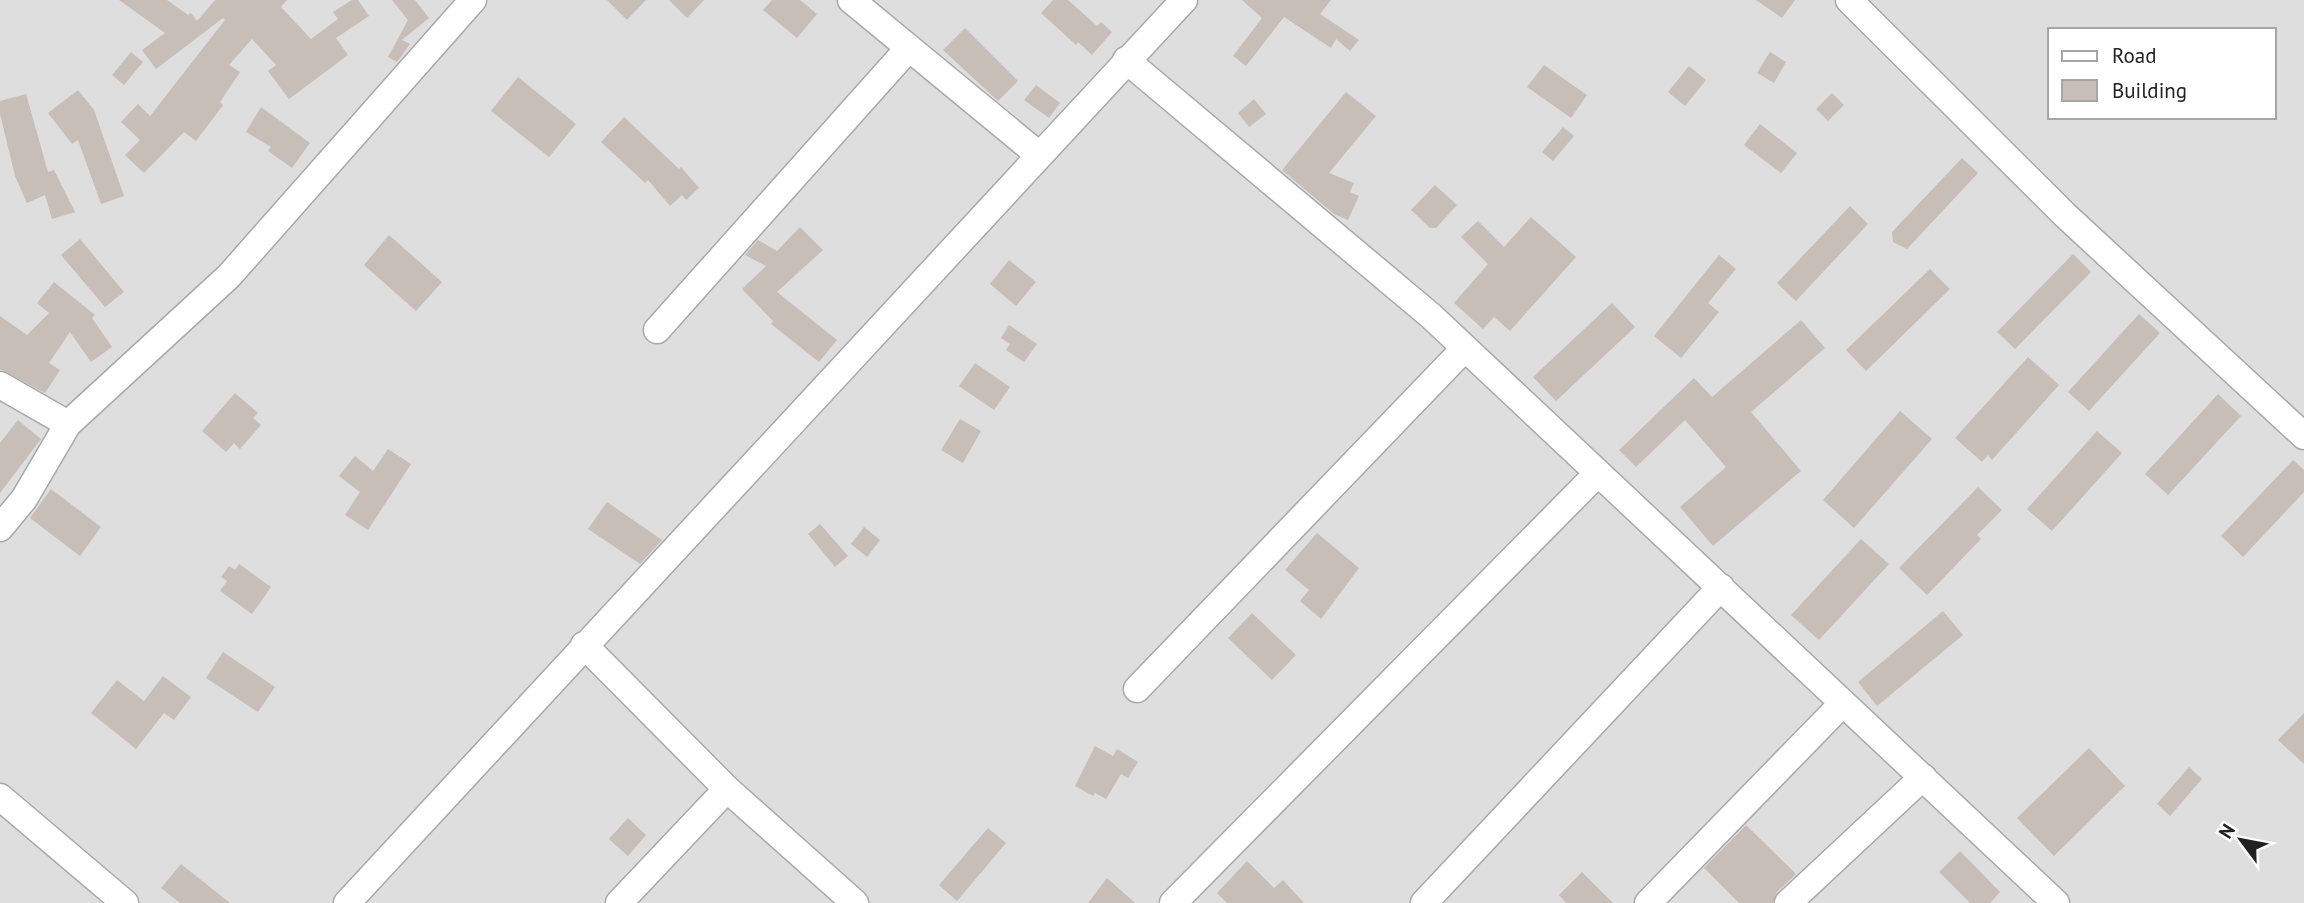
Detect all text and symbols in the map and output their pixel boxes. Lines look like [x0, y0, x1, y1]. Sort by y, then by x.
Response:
legend [2048, 28, 2276, 119]
text: Road [2112, 42, 2156, 69]
text: Building [2112, 77, 2187, 104]
north arrow [2206, 805, 2276, 875]
text: N [2213, 819, 2240, 843]

